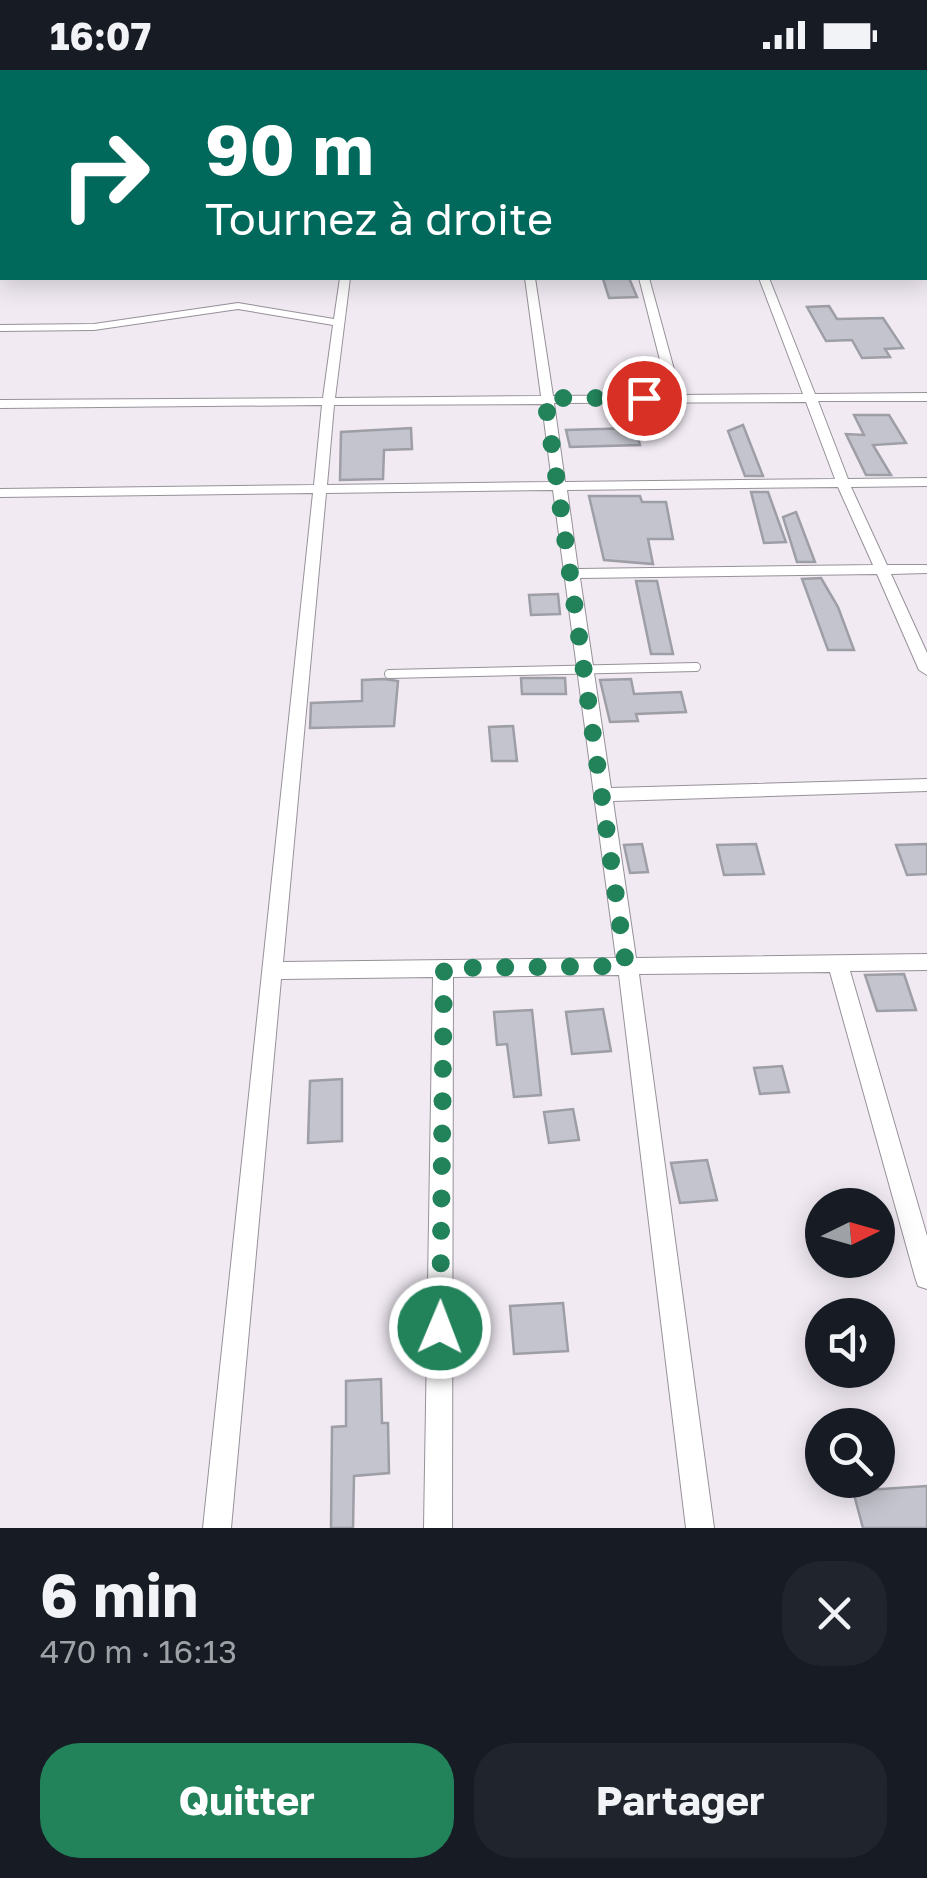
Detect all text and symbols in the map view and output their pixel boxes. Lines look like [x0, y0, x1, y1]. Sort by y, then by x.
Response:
text: 16:07 [50, 13, 151, 58]
text: 90 m [205, 106, 374, 190]
icon: right [40, 110, 170, 240]
text: Tournez à droite [205, 191, 553, 245]
pin [602, 356, 687, 441]
icon: arrive [617, 371, 672, 426]
north arrow [805, 1188, 895, 1278]
map controls [805, 1188, 895, 1498]
position arrow [388, 1276, 492, 1380]
button: sound [805, 1298, 895, 1388]
button: search [805, 1408, 895, 1498]
text: 6 min [40, 1558, 198, 1630]
button: close [782, 1561, 887, 1666]
text: 470 m · 16:13 [40, 1632, 237, 1670]
button: Quitter [40, 1743, 454, 1858]
button: Partager [474, 1743, 887, 1858]

